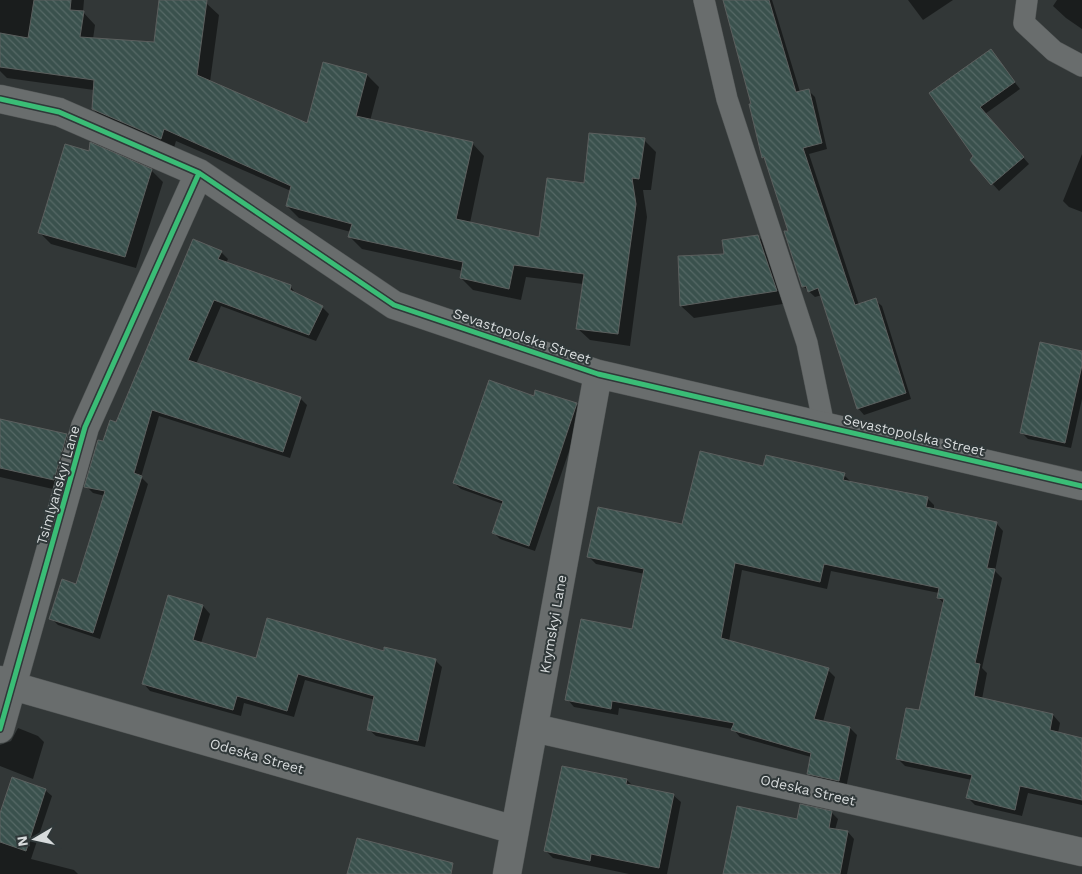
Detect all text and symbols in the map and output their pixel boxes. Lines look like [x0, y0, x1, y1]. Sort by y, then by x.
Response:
street label: Sevastopolska Street [451, 305, 593, 367]
street label: Sevastopolska Street [842, 411, 986, 459]
street label: Tsimlyanskyi Lane [33, 424, 83, 546]
street label: Krymskyi Lane [536, 574, 570, 674]
street label: Odeska Street [208, 735, 306, 777]
street label: Odeska Street [759, 771, 857, 809]
north arrow [10, 814, 60, 864]
text: N [13, 835, 31, 847]

